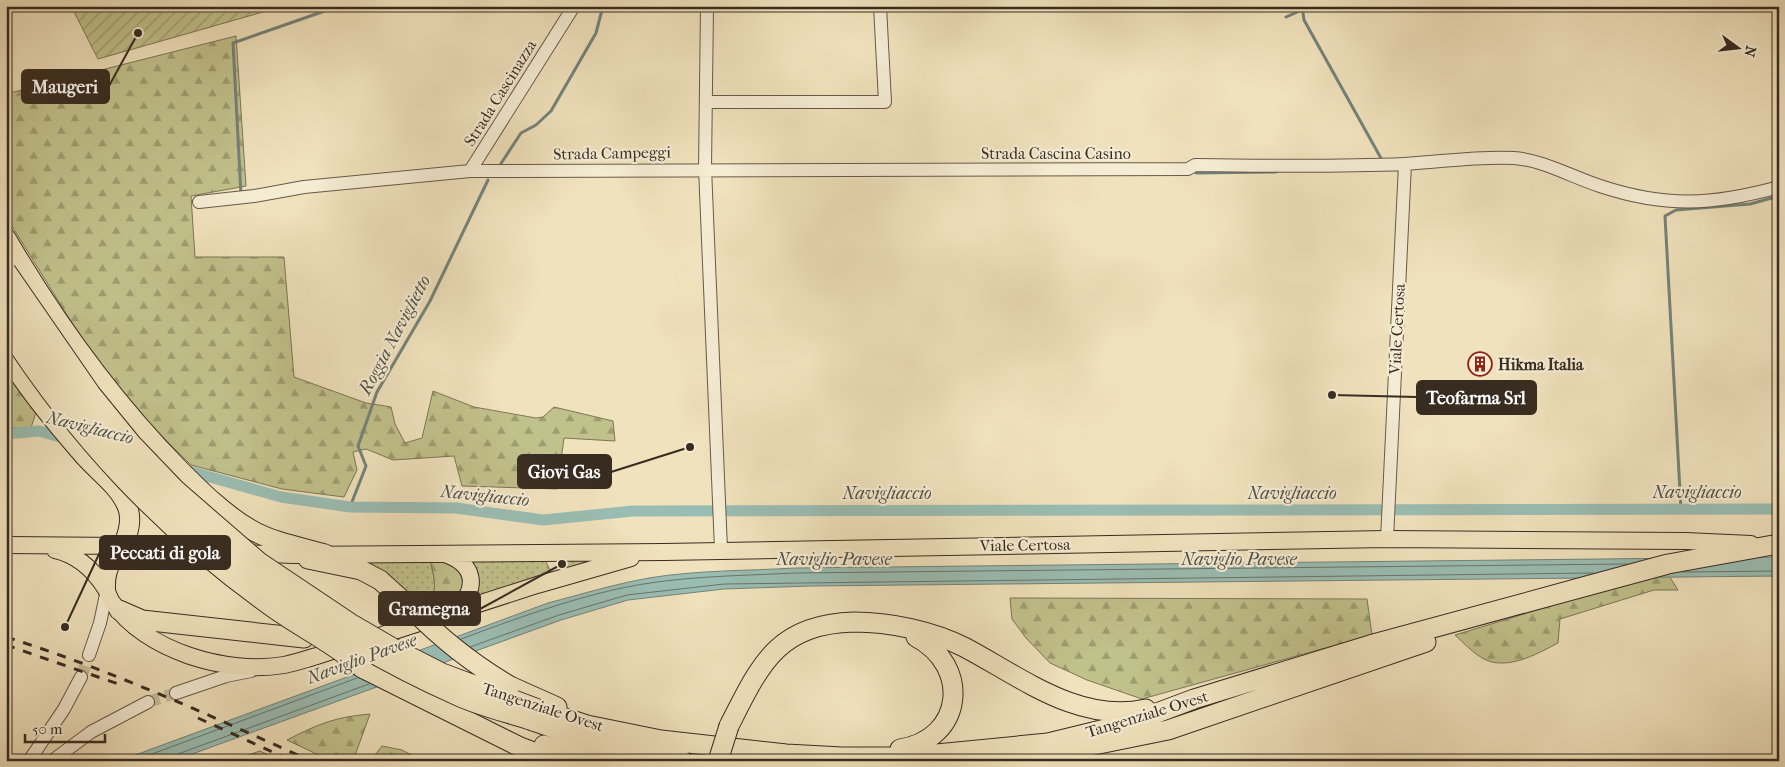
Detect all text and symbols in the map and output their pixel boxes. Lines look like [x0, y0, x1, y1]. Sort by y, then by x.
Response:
north arrow [1712, 22, 1762, 72]
street label: Strada Cascinazza [460, 36, 541, 150]
text: N [1740, 44, 1760, 59]
callout: Maugeri [22, 70, 109, 103]
text: Maugeri [31, 77, 99, 98]
street label: Strada Campeggi [553, 142, 671, 164]
street label: Strada Cascina Casino [981, 144, 1131, 163]
water label: Roggia Naviglietto [354, 272, 435, 399]
street label: Viale Certosa [1385, 283, 1409, 376]
building icon: Hikma Italia [1467, 351, 1493, 377]
place label: Hikma Italia [1498, 355, 1584, 374]
callout: Teofarma Srl [1417, 381, 1536, 414]
text: Teofarma Srl [1425, 388, 1527, 409]
water label: Navigliaccio [43, 407, 136, 449]
callout: Giovi Gas [518, 455, 611, 488]
text: Giovi Gas [528, 462, 601, 483]
water label: Navigliaccio [439, 481, 530, 511]
water label: Navigliaccio [1651, 482, 1742, 503]
water label: Navigliaccio [841, 483, 932, 504]
water label: Navigliaccio [1246, 483, 1337, 504]
street label: Viale Certosa [978, 535, 1071, 555]
callout: Peccati di gola [100, 536, 230, 569]
text: Peccati di gola [110, 543, 221, 564]
water label: Naviglio Pavese [775, 549, 893, 570]
water label: Naviglio Pavese [1180, 549, 1298, 570]
callout: Gramegna [379, 592, 480, 625]
text: Gramegna [389, 599, 470, 620]
water label: Naviglio Pavese [303, 629, 421, 689]
street label: Tangenziale Ovest [480, 678, 606, 736]
street label: Tangenziale Ovest [1084, 686, 1211, 742]
scale bar [25, 712, 105, 744]
text: 50 m [32, 720, 63, 738]

